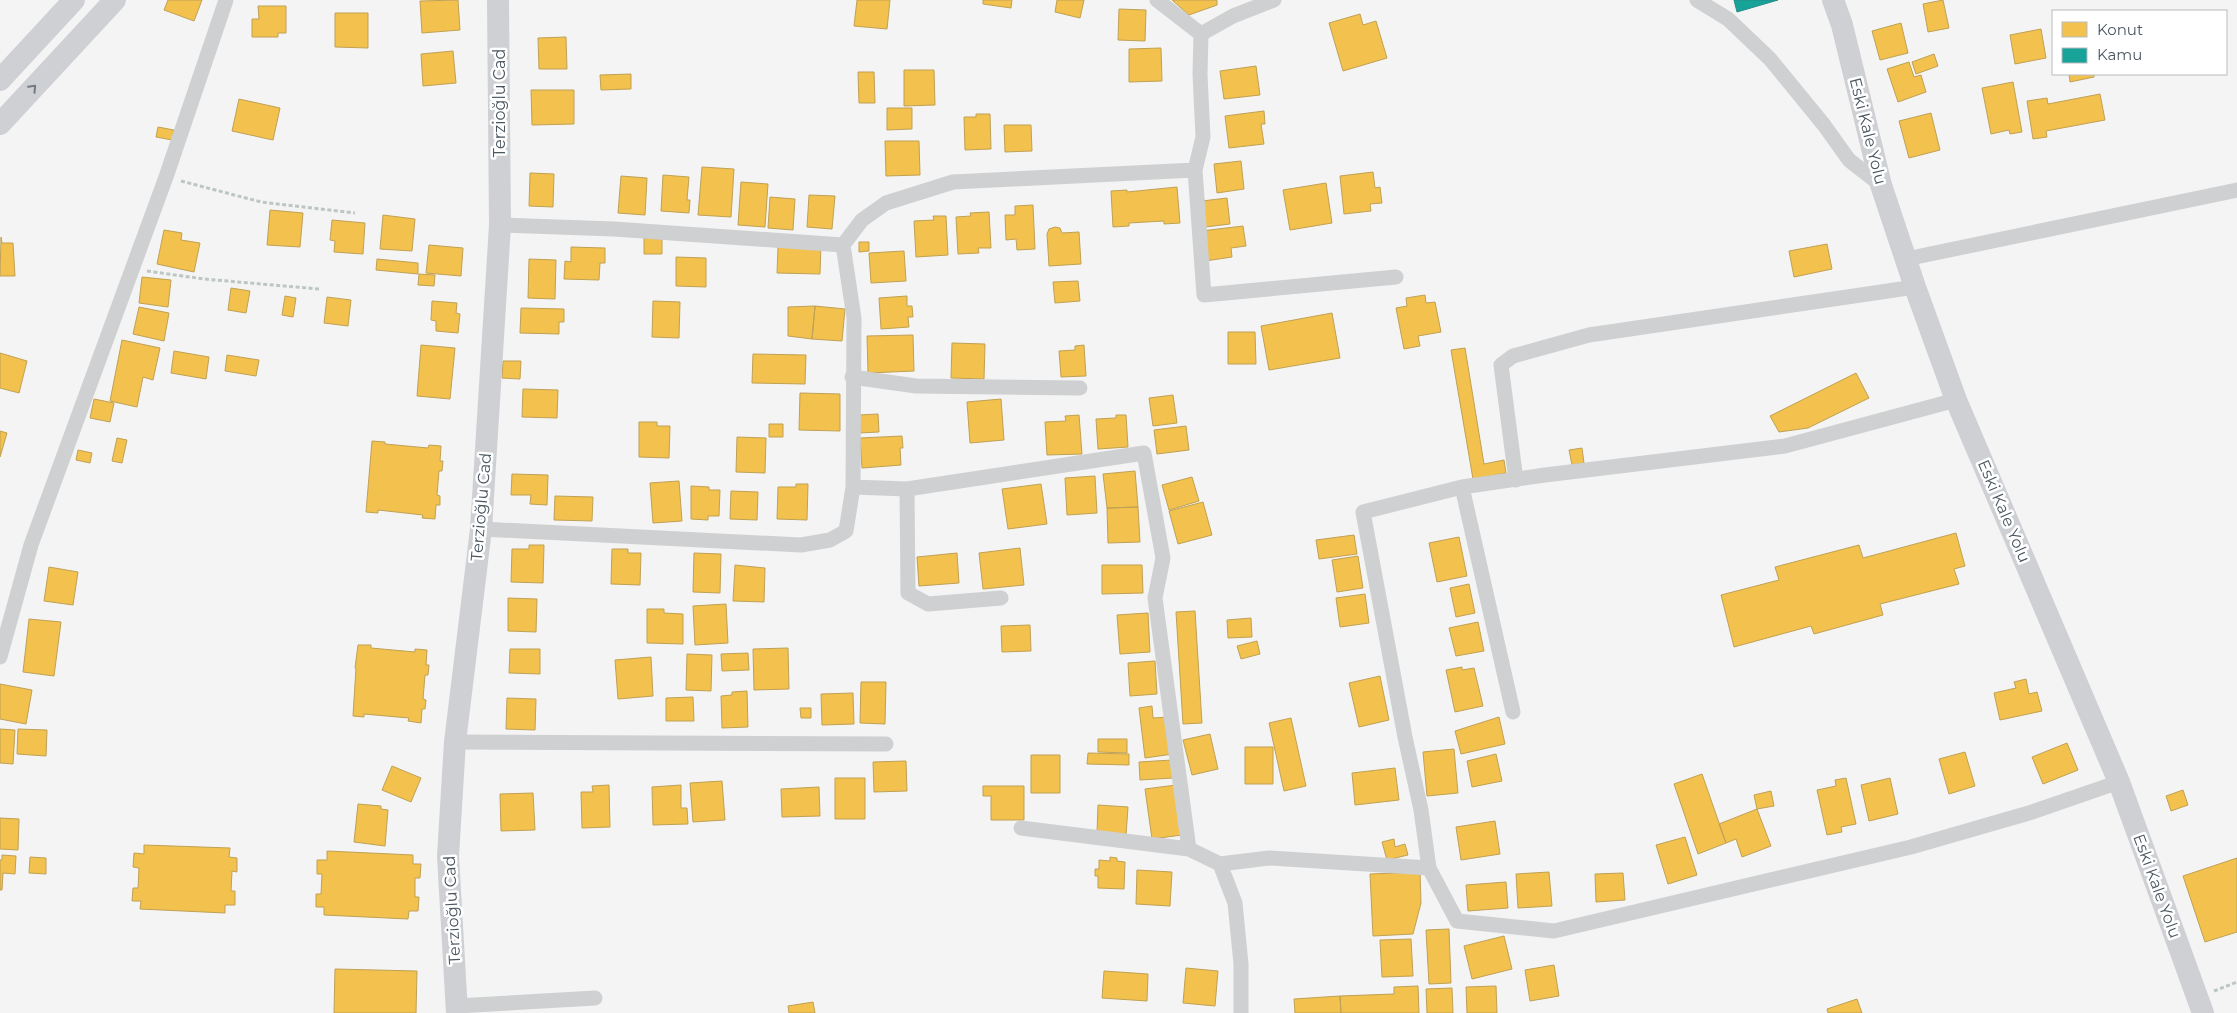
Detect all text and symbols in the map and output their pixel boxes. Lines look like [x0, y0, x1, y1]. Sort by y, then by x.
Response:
legend [2052, 10, 2227, 75]
text: Konut [2097, 20, 2143, 39]
text: Kamu [2097, 45, 2142, 64]
street label: Terzioğlu Cad [490, 49, 509, 157]
street label: Eski Kale Yolu [1846, 76, 1890, 186]
one-way arrow [27, 85, 36, 94]
street label: Terzioğlu Cad [467, 452, 495, 562]
street label: Eski Kale Yolu [1974, 457, 2034, 565]
street label: Eski Kale Yolu [2129, 831, 2185, 941]
street label: Terzioğlu Cad [440, 855, 464, 965]

